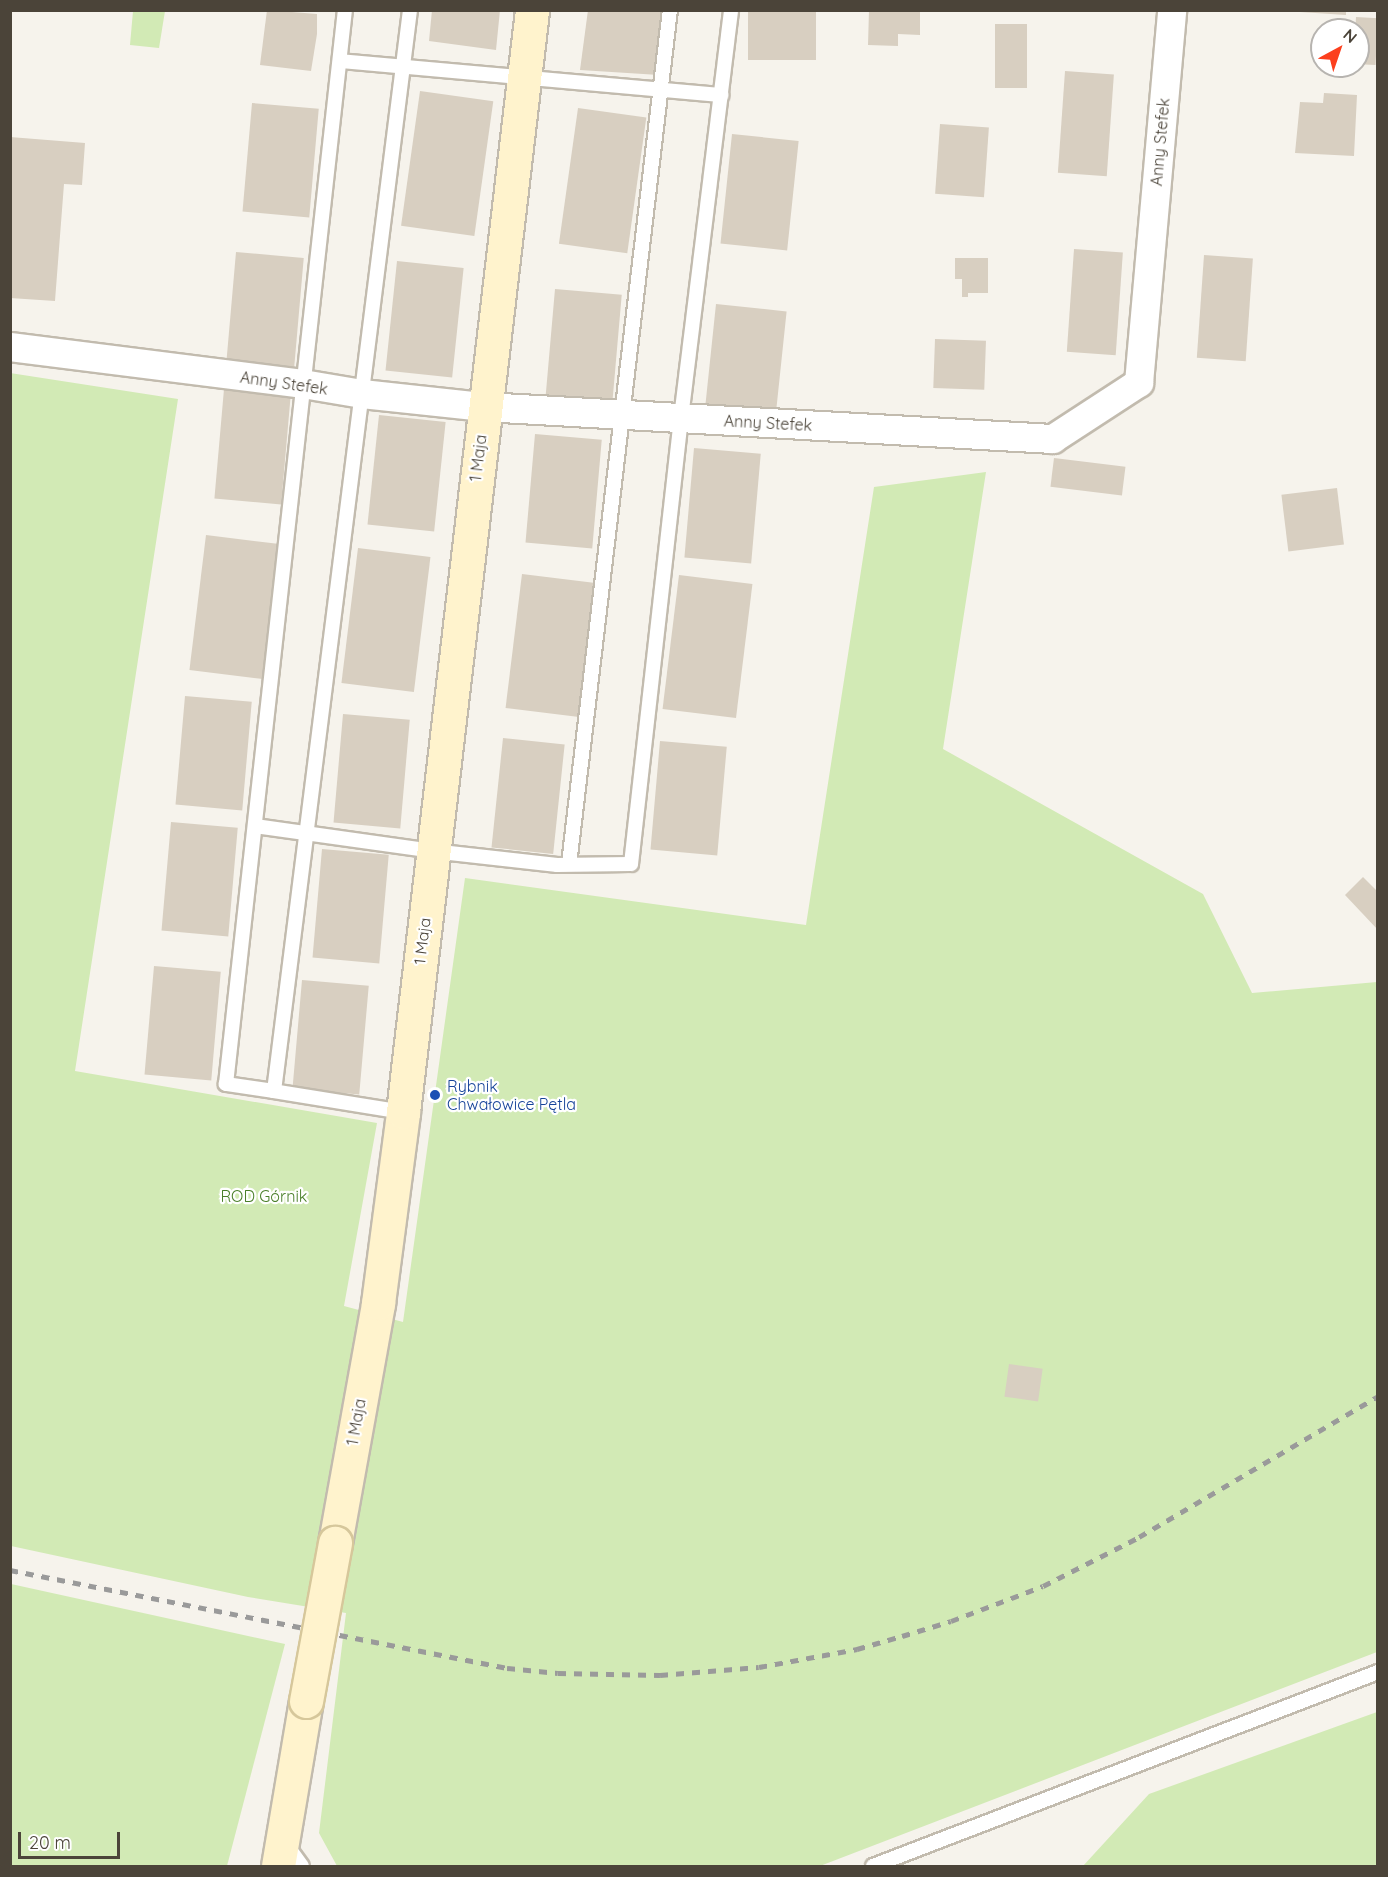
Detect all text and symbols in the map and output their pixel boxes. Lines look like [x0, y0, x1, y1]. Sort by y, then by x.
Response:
north arrow [1310, 18, 1370, 78]
text: N [1339, 24, 1361, 47]
street label: Anny Stefek [1147, 97, 1173, 187]
street label: Anny Stefek [239, 367, 329, 399]
street label: Anny Stefek [723, 411, 813, 435]
street label: 1 Maja [466, 433, 490, 483]
street label: 1 Maja [410, 916, 434, 966]
place label: Rybnik Chwałowice Pętla [447, 1076, 576, 1114]
marker: Rybnik Chwałowice Pętla [428, 1088, 442, 1102]
park label: ROD Górnik [221, 1186, 307, 1206]
street label: 1 Maja [342, 1397, 370, 1447]
scale bar [21, 1820, 123, 1858]
text: 20 m [29, 1831, 71, 1854]

